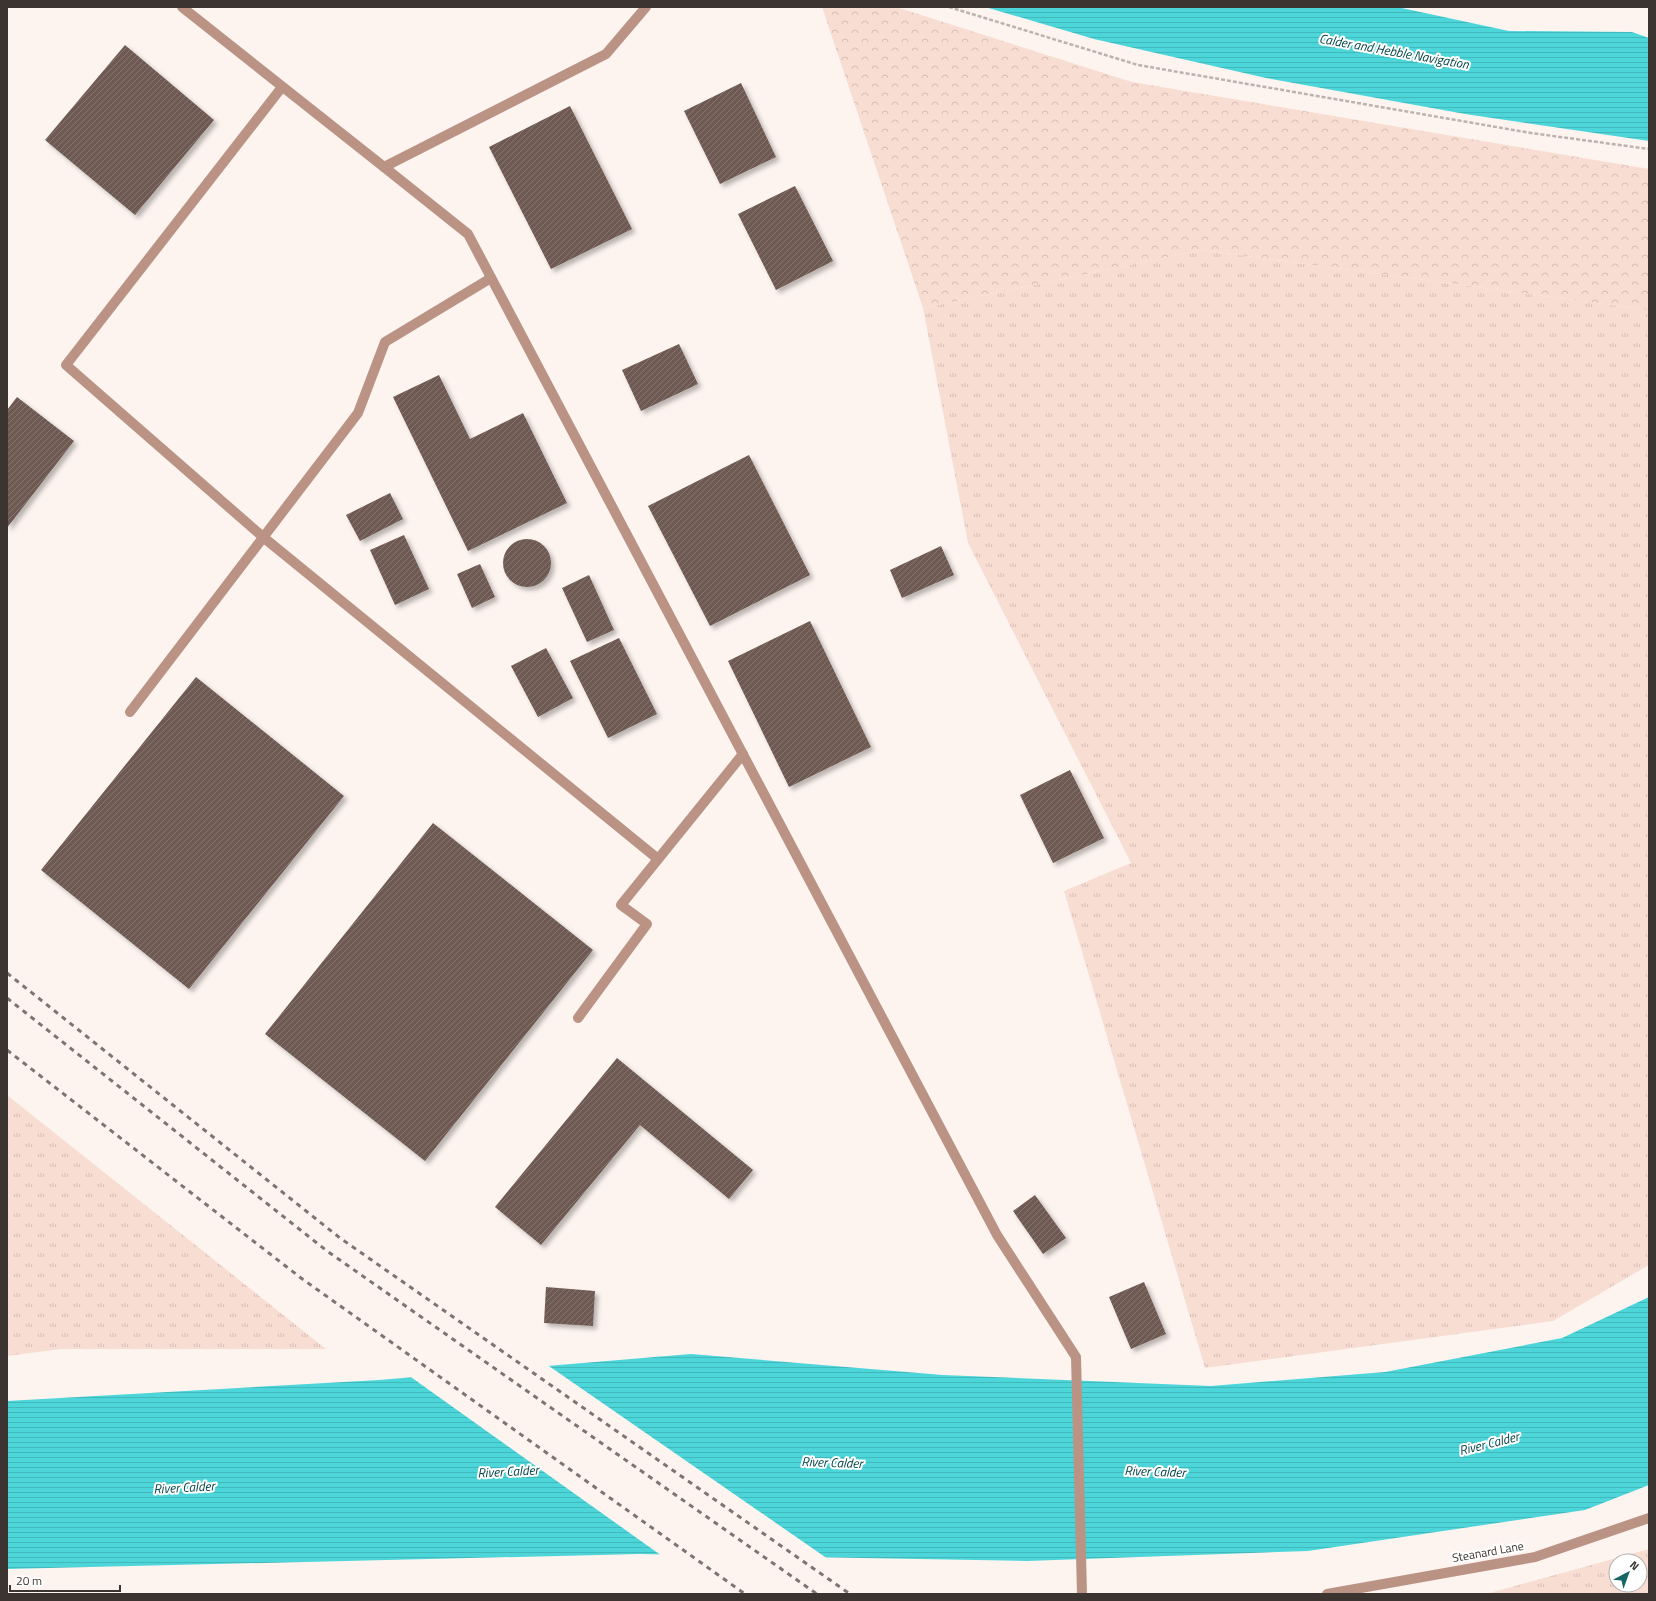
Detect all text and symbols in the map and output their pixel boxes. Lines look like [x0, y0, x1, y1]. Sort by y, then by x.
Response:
water label: Calder and Hebble Navigation [1318, 28, 1471, 74]
water label: River Calder [1457, 1425, 1523, 1460]
water label: River Calder [801, 1451, 865, 1473]
water label: River Calder [477, 1459, 541, 1483]
water label: River Calder [1124, 1460, 1188, 1482]
water label: River Calder [153, 1475, 217, 1499]
street label: Steanard Lane [1451, 1536, 1525, 1567]
north arrow [1608, 1553, 1648, 1593]
text: N [1626, 1557, 1643, 1574]
scale bar [10, 1567, 120, 1593]
text: 20 m [16, 1571, 42, 1590]

